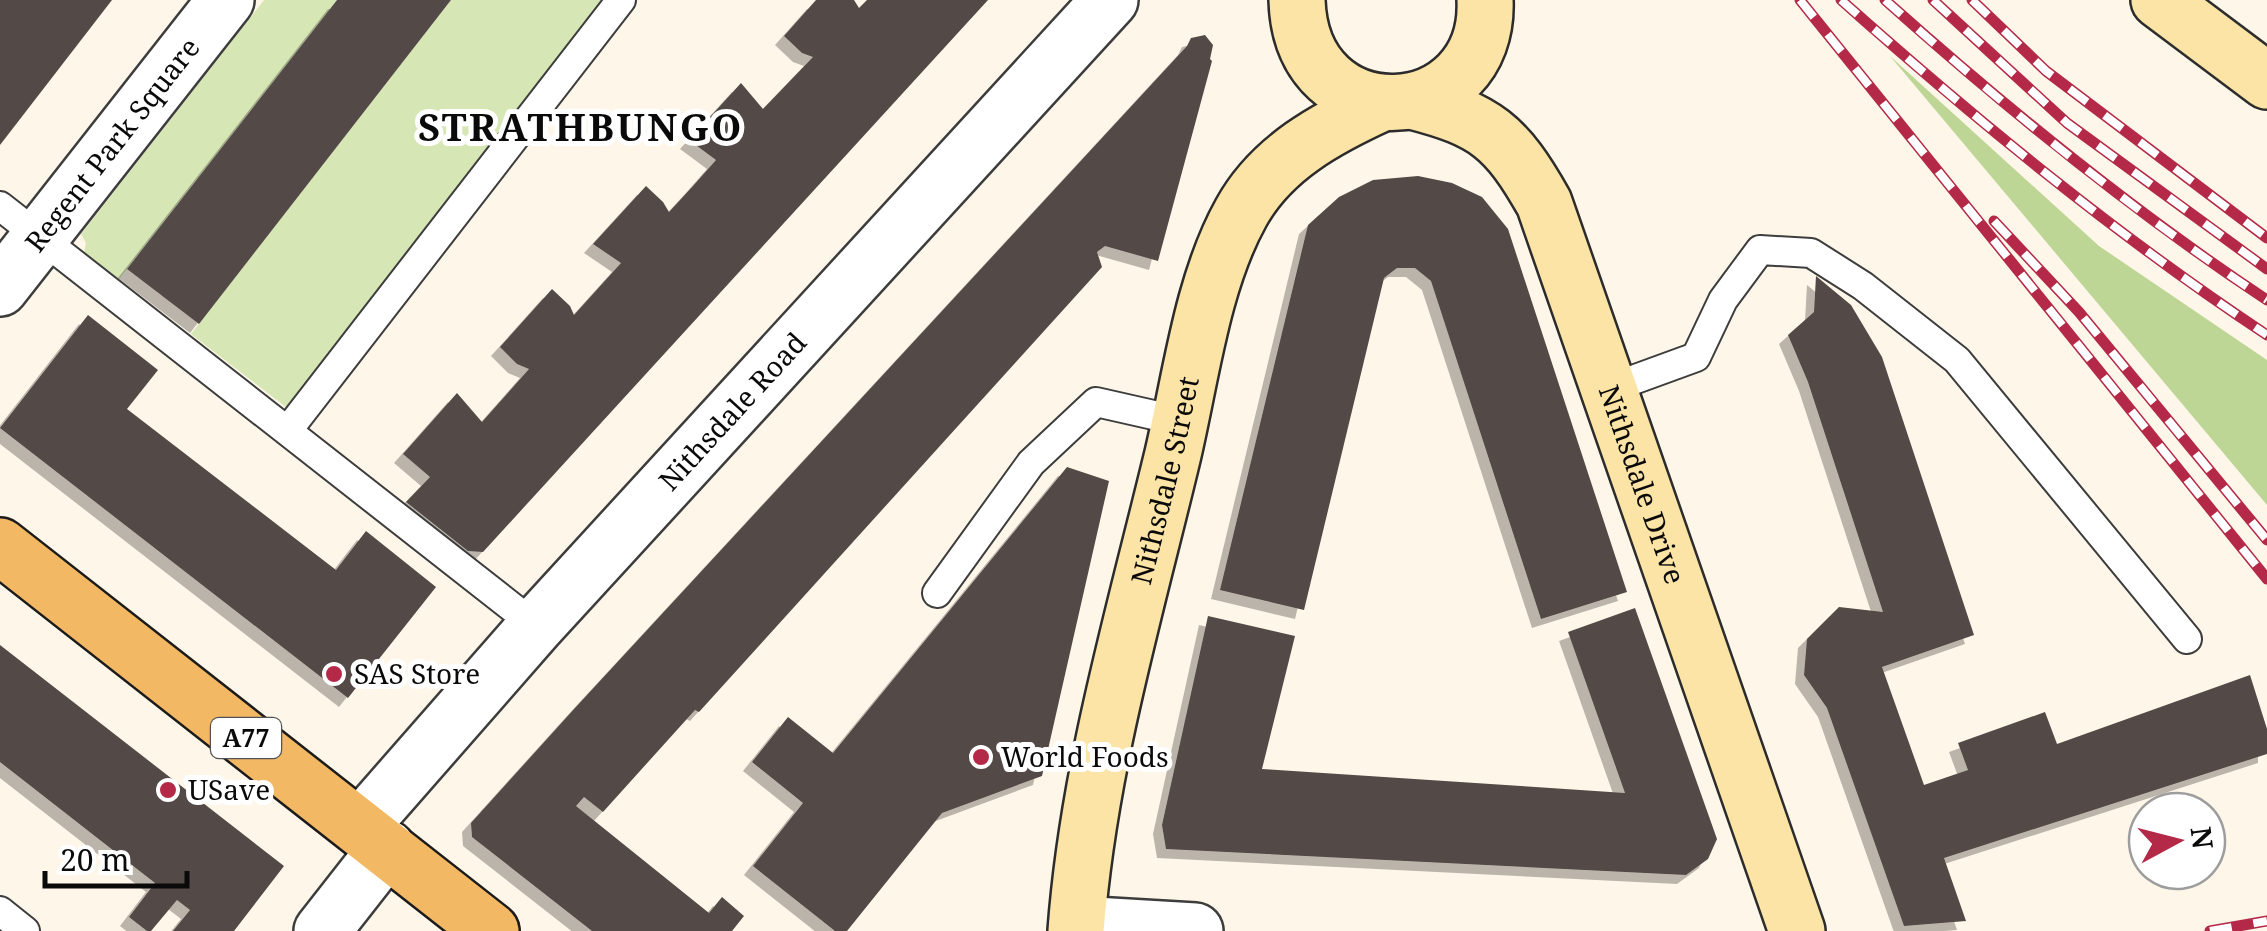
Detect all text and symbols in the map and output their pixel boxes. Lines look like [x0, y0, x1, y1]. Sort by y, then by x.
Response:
street label: Regent Park Square [16, 29, 207, 259]
district label: STRATHBUNGO [418, 100, 744, 152]
street label: Nithsdale Road [650, 324, 814, 498]
street label: Nithsdale Street [1121, 373, 1207, 588]
street label: Nithsdale Drive [1591, 380, 1695, 589]
place label: SAS Store [354, 654, 480, 692]
marker: SAS Store [323, 663, 345, 685]
road number: A77 [211, 718, 281, 758]
place label: World Foods [1001, 737, 1169, 775]
marker: World Foods [970, 746, 992, 768]
place label: USave [188, 770, 270, 808]
marker: USave [157, 779, 179, 801]
north arrow [2127, 791, 2227, 891]
text: N [2183, 825, 2223, 851]
scale bar [45, 826, 188, 888]
text: 20 m [60, 839, 130, 880]

